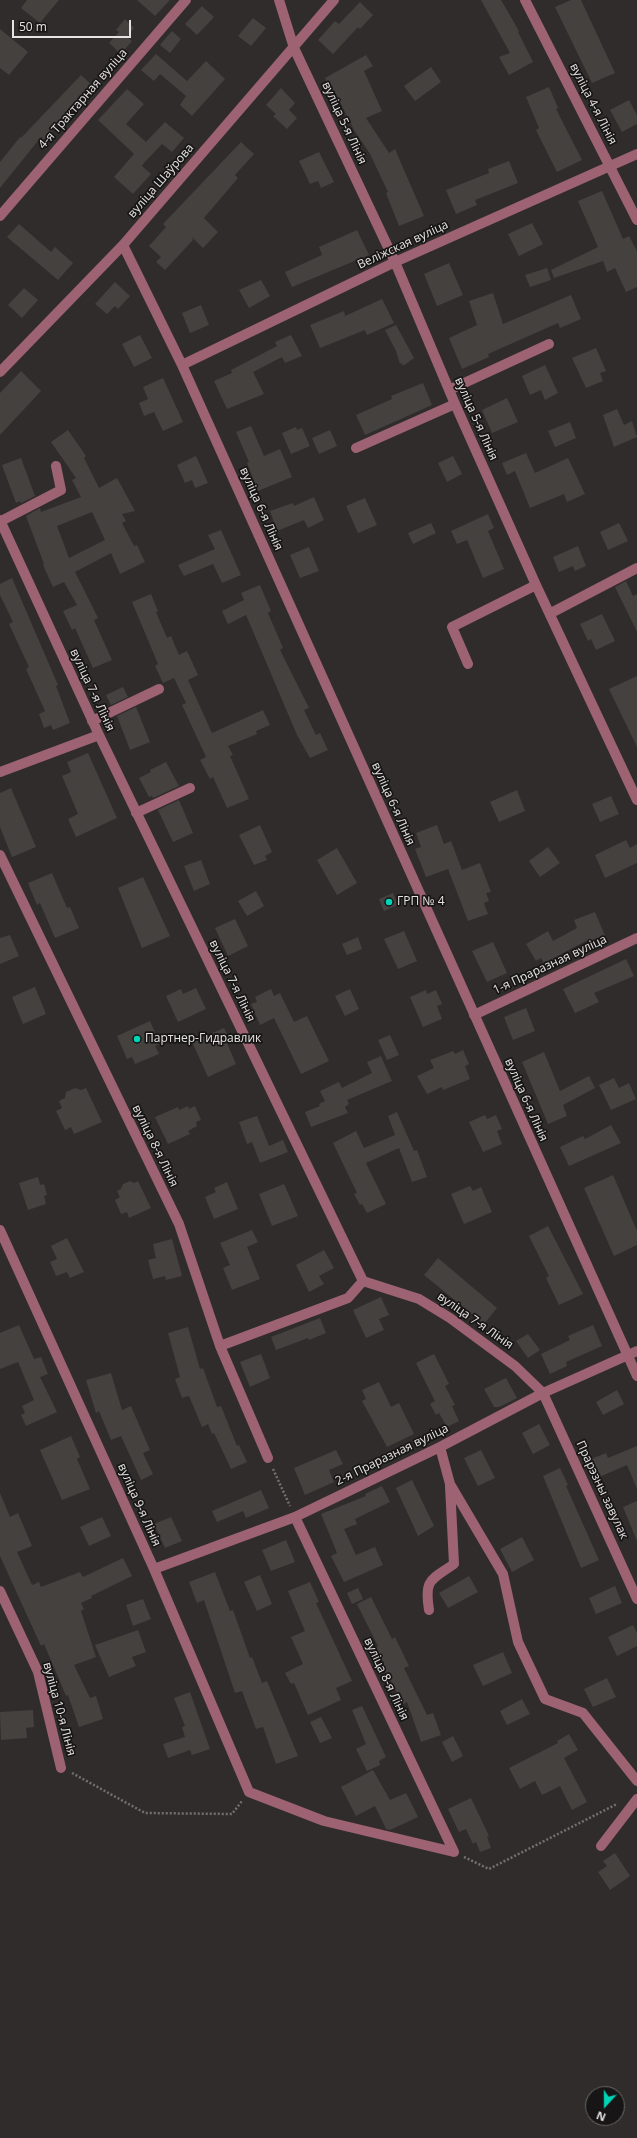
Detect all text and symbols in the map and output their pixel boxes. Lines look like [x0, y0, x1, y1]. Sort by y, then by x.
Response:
scale bar [14, 12, 133, 38]
text: 50 m [19, 18, 47, 35]
street label: 4-я Трактарная вуліца [36, 46, 130, 152]
street label: вуліца 4-я Лінія [566, 61, 620, 147]
street label: вуліца 5-я Лінія [319, 79, 369, 167]
street label: вуліца Шаўрова [125, 141, 197, 221]
street label: Веліжская вуліца [355, 218, 451, 272]
street label: вуліца 5-я Лінія [451, 375, 501, 463]
street label: вуліца 6-я Лінія [236, 465, 286, 553]
street label: вуліца 7-я Лінія [67, 646, 117, 734]
street label: вуліца 6-я Лінія [368, 760, 418, 848]
place label: ГРП № 4 [397, 895, 445, 909]
marker: ГРП № 4 [384, 897, 394, 907]
street label: 1-я Праразная вуліца [491, 932, 609, 998]
street label: вуліца 7-я Лінія [206, 938, 258, 1024]
place label: Партнер-Гидравлик [145, 1032, 261, 1046]
marker: Партнер-Гидравлик [132, 1034, 142, 1044]
street label: вуліца 6-я Лінія [501, 1056, 551, 1144]
street label: вуліца 8-я Лінія [129, 1103, 181, 1189]
street label: вуліца 7-я Лінія [434, 1289, 516, 1353]
street label: 2-я Праразная вуліца [333, 1421, 451, 1489]
street label: Прарэзны завулак [573, 1439, 631, 1541]
street label: вуліца 9-я Лінія [114, 1461, 164, 1549]
street label: вуліца 8-я Лінія [361, 1635, 411, 1723]
street label: вуліца 10-я Лінія [40, 1661, 78, 1757]
north arrow [585, 2086, 625, 2126]
text: N [594, 2108, 608, 2125]

